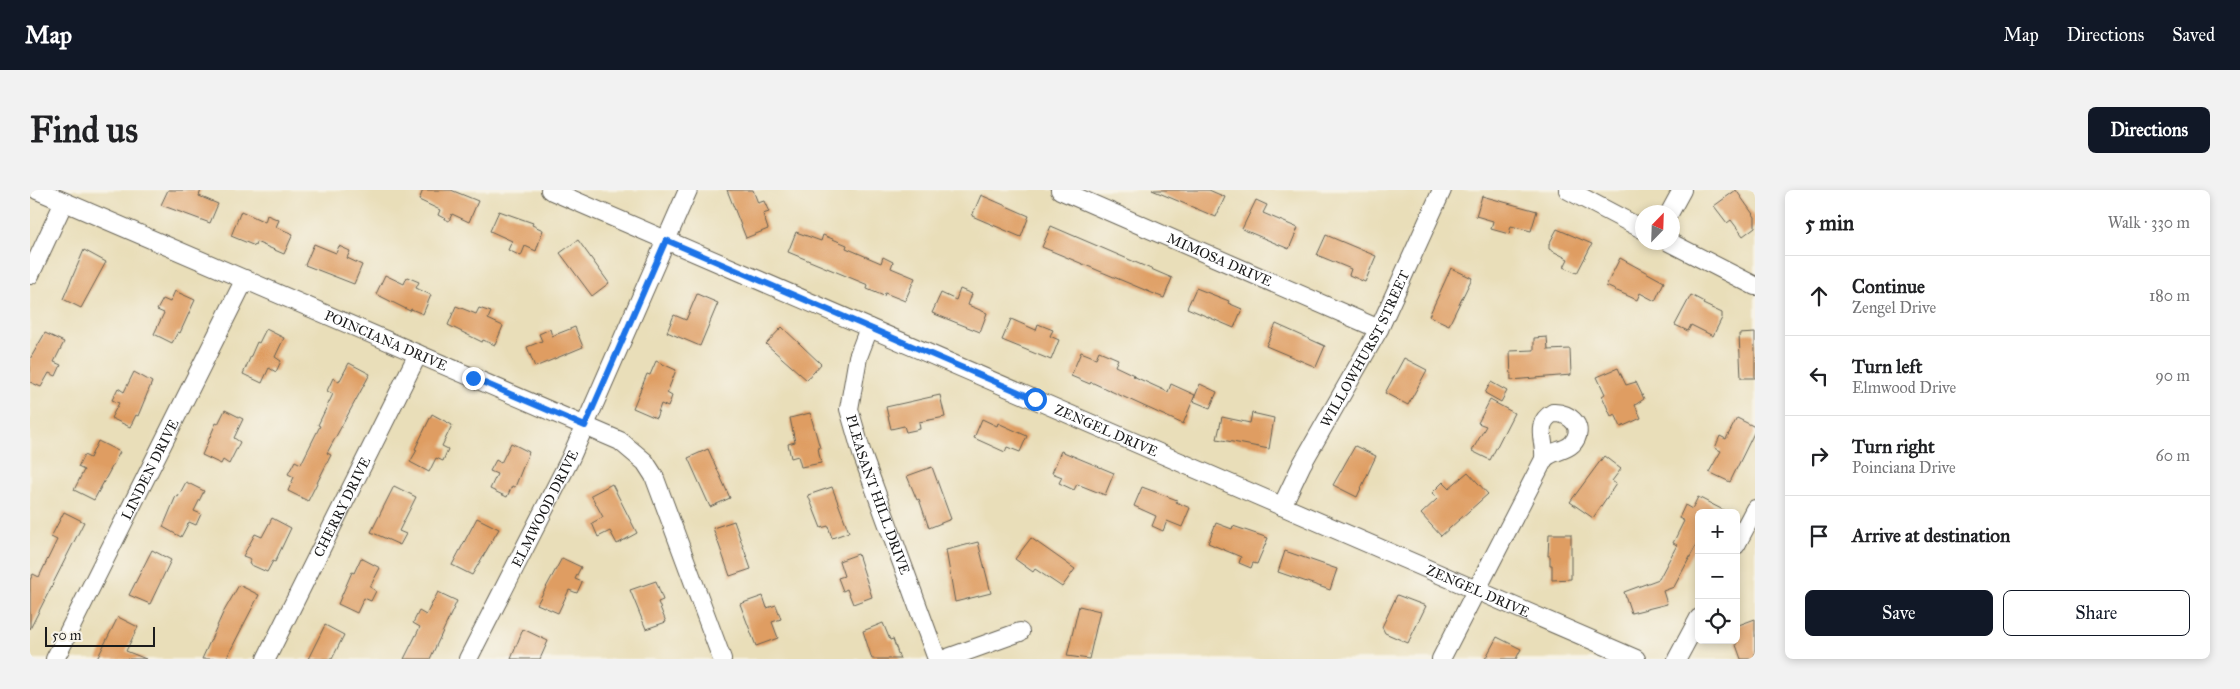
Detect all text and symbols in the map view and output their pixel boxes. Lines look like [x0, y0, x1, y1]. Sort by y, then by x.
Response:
text: Map [25, 20, 72, 50]
text: Map [2003, 24, 2039, 46]
text: Directions [2067, 24, 2144, 46]
text: Saved [2172, 24, 2215, 46]
button: Directions [2088, 107, 2210, 153]
text: Find us [30, 109, 138, 152]
north arrow [1635, 205, 1680, 250]
text: 5 min [1805, 210, 1854, 236]
text: Walk · 330 m [2108, 213, 2190, 232]
street label: MIMOSA DRIVE [1164, 230, 1274, 290]
street label: WILLOWHURST STREET [1317, 268, 1414, 430]
text: Continue [1852, 275, 1925, 298]
icon: ahead [1805, 282, 1833, 310]
text: 180 m [2149, 286, 2190, 305]
text: Zengel Drive [1852, 298, 1936, 317]
street label: POINCIANA DRIVE [322, 307, 450, 375]
text: Turn left [1852, 355, 1922, 378]
icon: left [1805, 362, 1833, 390]
text: 90 m [2155, 366, 2190, 385]
route end [462, 367, 485, 390]
text: Elmwood Drive [1852, 378, 1956, 397]
route start [1024, 388, 1047, 411]
street label: ZENGEL DRIVE [1052, 401, 1160, 460]
street label: PLEASANT HILL DRIVE [842, 413, 913, 577]
street label: LINDEN DRIVE [118, 416, 183, 523]
text: Turn right [1852, 435, 1935, 458]
icon: right [1805, 442, 1833, 470]
text: 60 m [2156, 446, 2190, 465]
street label: ELMWOOD DRIVE [508, 447, 582, 570]
street label: CHERRY DRIVE [310, 454, 374, 560]
text: Poinciana Drive [1852, 458, 1956, 477]
map controls [1695, 509, 1740, 644]
button: + [1695, 509, 1740, 554]
icon: arrive [1805, 522, 1833, 550]
text: Arrive at destination [1852, 524, 2010, 547]
button: − [1695, 554, 1740, 599]
street label: ZENGEL DRIVE [1424, 562, 1532, 621]
button: Save [1805, 590, 1993, 636]
button: Share [2003, 590, 2190, 636]
button: locate [1695, 599, 1740, 644]
scale bar [45, 624, 155, 647]
text: 50 m [52, 627, 81, 644]

